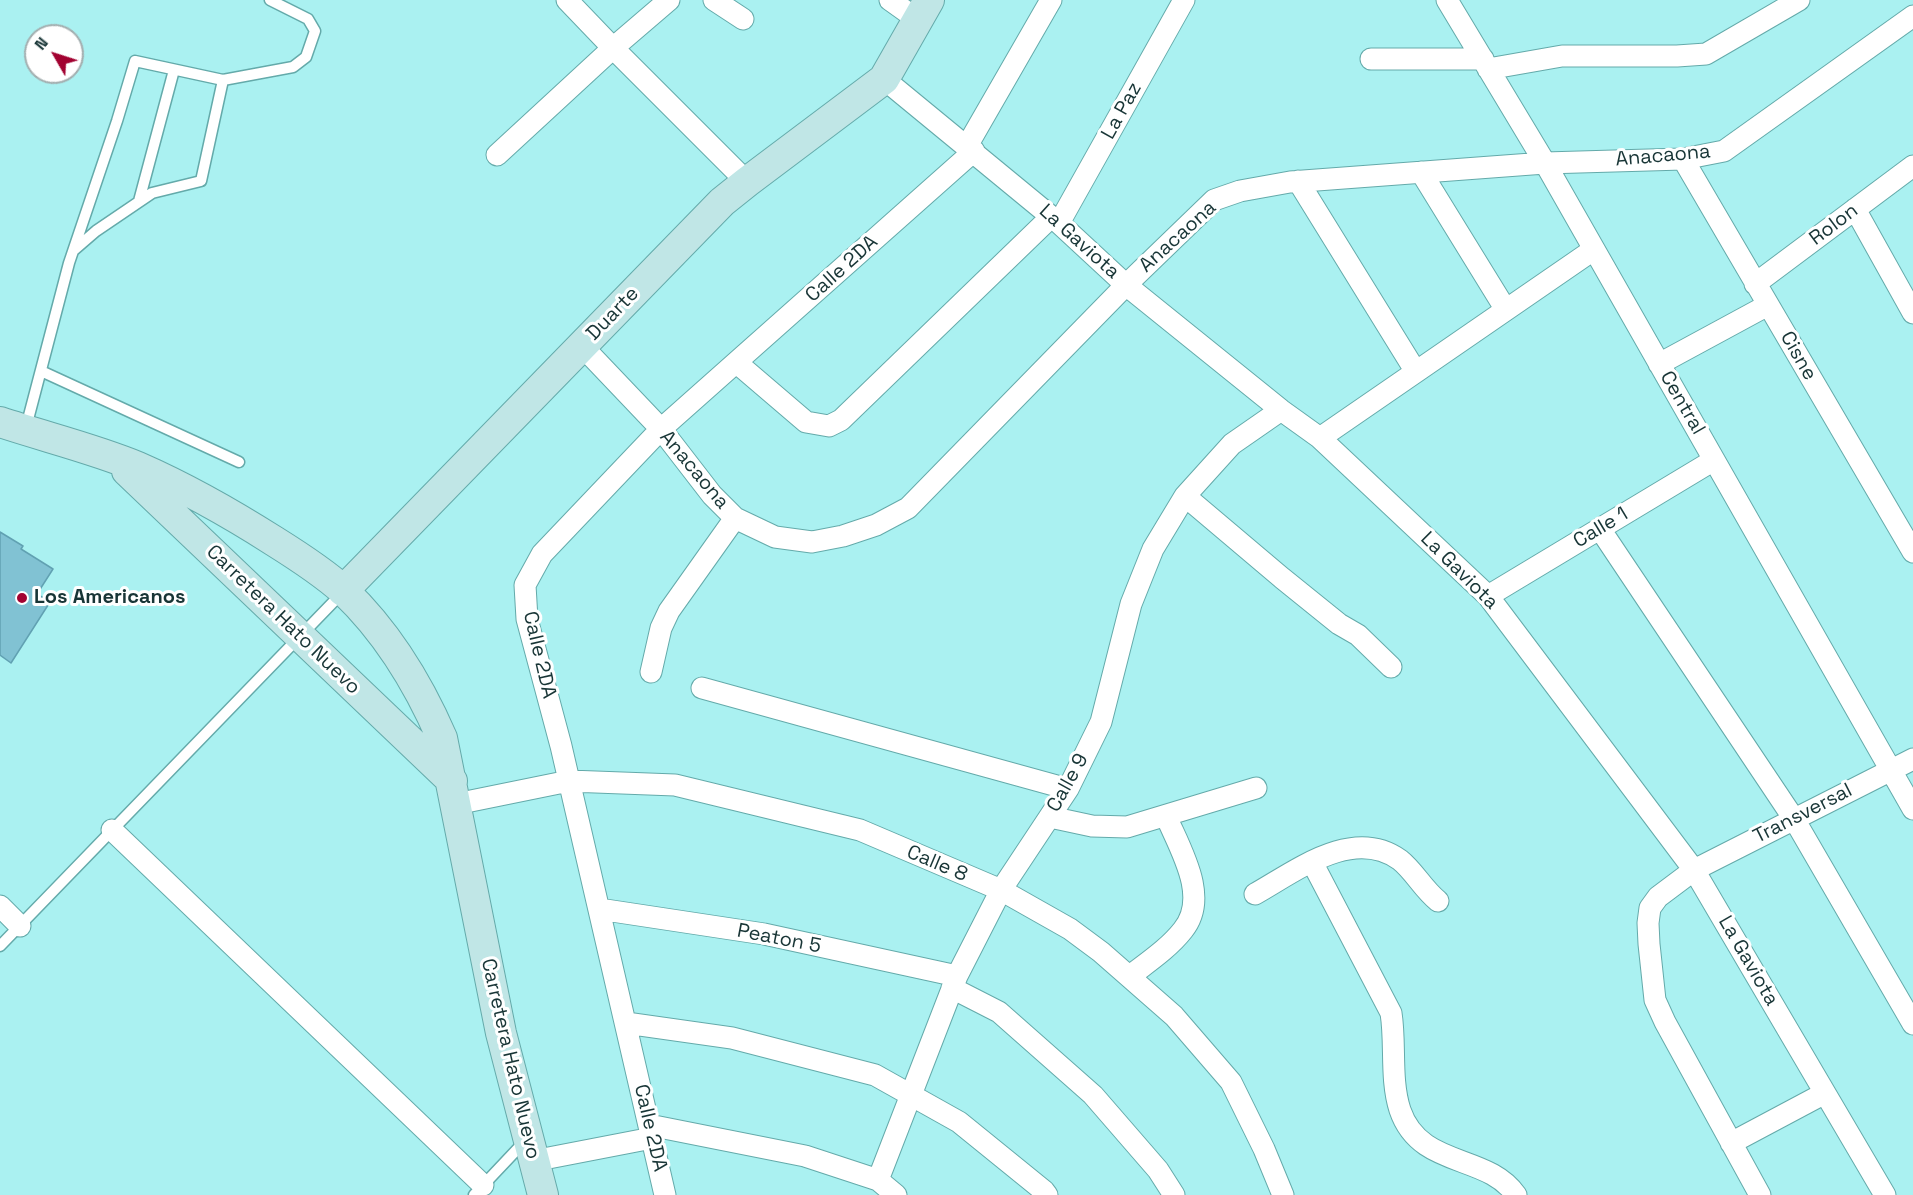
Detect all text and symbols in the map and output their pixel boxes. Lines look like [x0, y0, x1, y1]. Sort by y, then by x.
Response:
north arrow [24, 24, 84, 84]
text: N [30, 33, 53, 54]
street label: La Paz [1097, 78, 1147, 144]
street label: Anacaona [1614, 140, 1712, 172]
street label: Anacaona [1135, 196, 1221, 278]
street label: Rolon [1805, 199, 1863, 251]
street label: La Gaviota [1034, 200, 1124, 284]
street label: Calle 2DA [801, 230, 883, 308]
street label: Duarte [582, 282, 644, 346]
street label: Cisne [1775, 327, 1821, 385]
street label: Central [1654, 367, 1710, 439]
street label: Anacaona [654, 426, 734, 514]
street label: Calle 1 [1569, 502, 1633, 554]
street label: La Gaviota [1415, 527, 1503, 615]
street label: Carretera Hato Nuevo [201, 540, 365, 700]
place label: Los Americanos [34, 586, 185, 610]
marker: Los Americanos [15, 591, 29, 605]
street label: Calle 2DA [517, 609, 561, 701]
street label: Calle 9 [1042, 749, 1094, 817]
street label: Transversal [1750, 779, 1856, 849]
street label: Calle 8 [903, 841, 971, 887]
street label: La Gaviota [1713, 912, 1783, 1010]
street label: Peaton 5 [735, 919, 823, 959]
street label: Carretera Hato Nuevo [475, 956, 545, 1162]
street label: Calle 2DA [628, 1082, 672, 1174]

